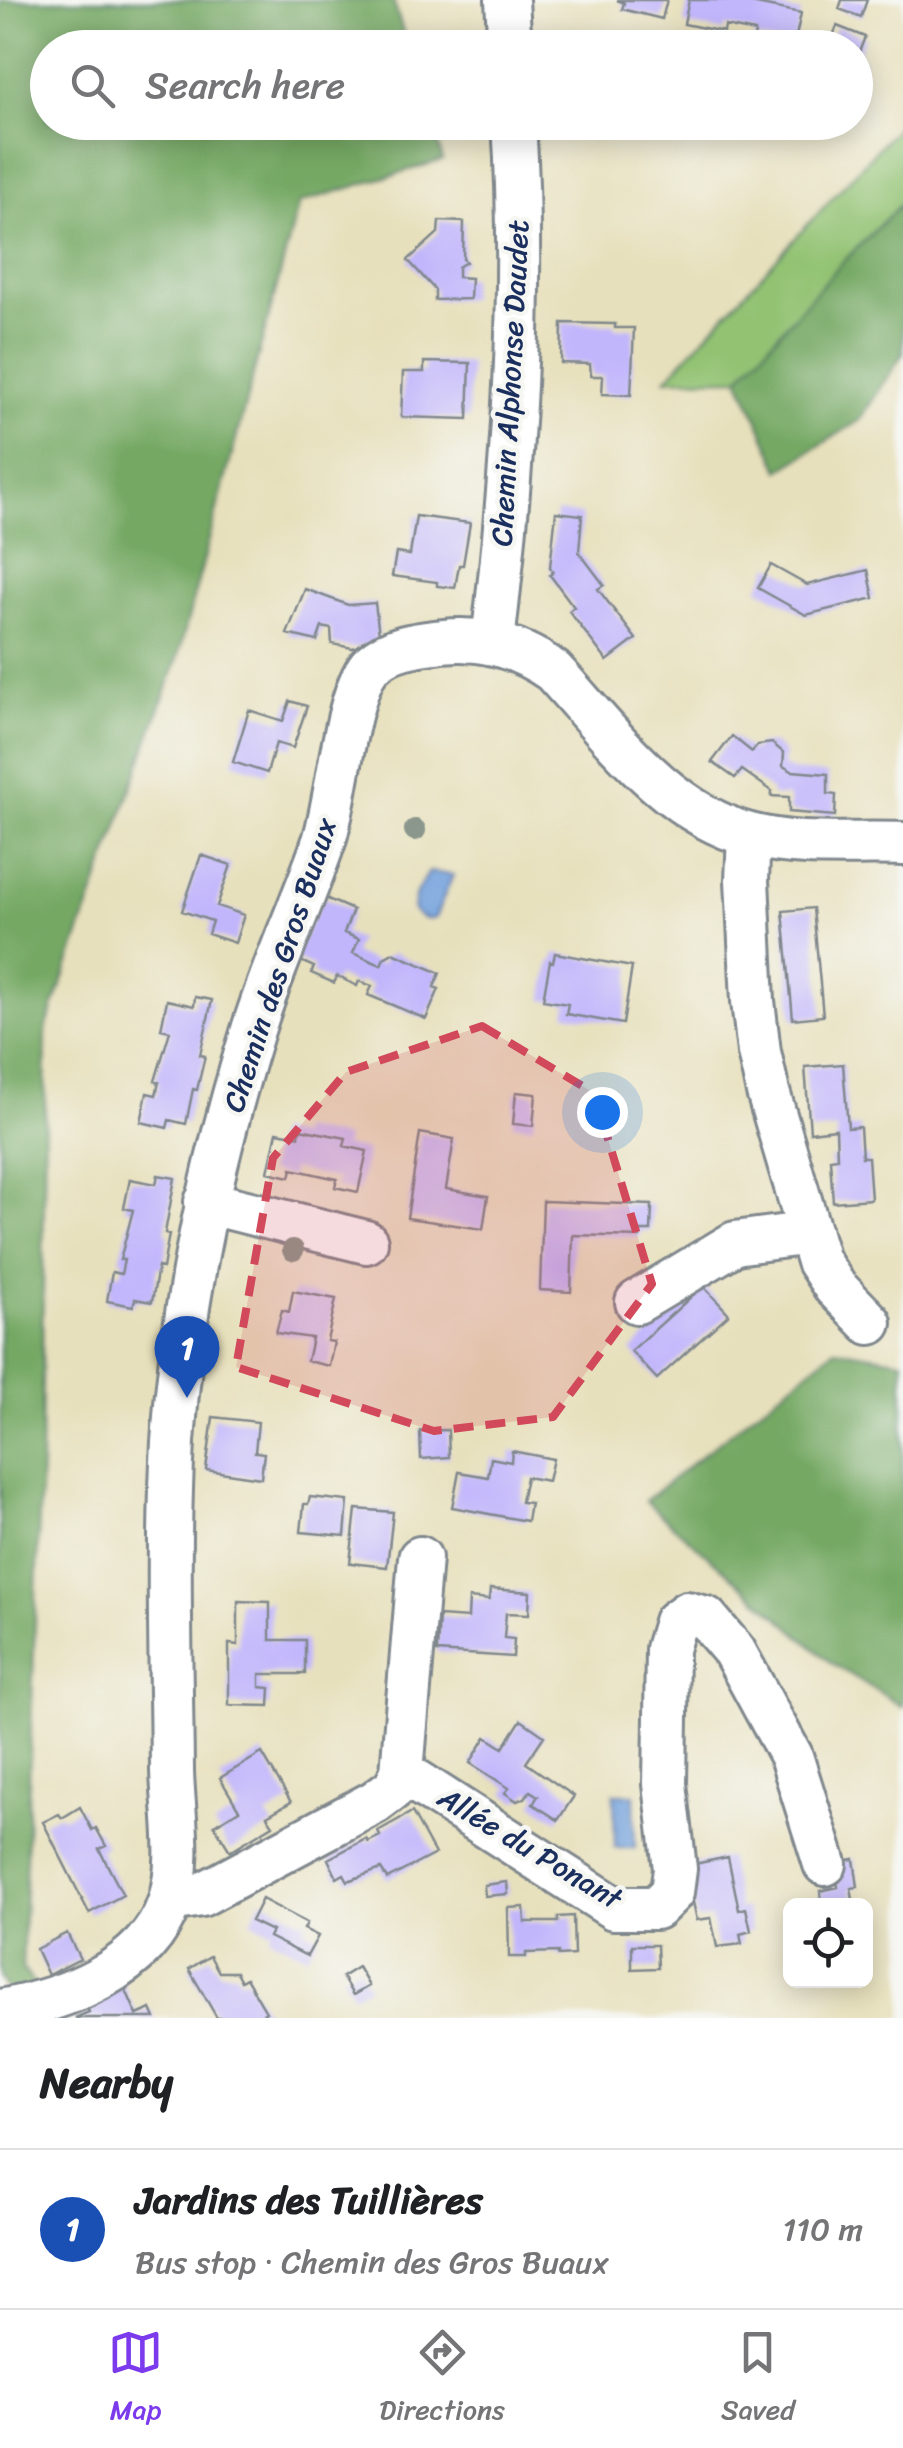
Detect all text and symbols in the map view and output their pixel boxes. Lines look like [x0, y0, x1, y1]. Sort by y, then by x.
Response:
search box [30, 30, 873, 140]
text: Search here [145, 52, 345, 119]
icon: search [65, 58, 120, 113]
street label: Chemin Alphonse Daudet [474, 218, 546, 548]
street label: Chemin des Gros Buaux [207, 810, 353, 1119]
your location [577, 1087, 628, 1138]
pin: 1 [154, 1316, 220, 1398]
street label: Allée du Ponant [426, 1771, 635, 1926]
map controls [783, 1898, 873, 1988]
button: locate [783, 1898, 873, 1988]
text: Nearby [40, 2046, 173, 2120]
text: Jardins des Tuillières [135, 2167, 483, 2234]
text: 1 [66, 2201, 79, 2258]
text: 110 m [782, 2201, 863, 2258]
text: Bus stop · Chemin des Gros Buaux [135, 2234, 609, 2291]
tab: Map [108, 2325, 163, 2434]
tab: Directions [379, 2325, 505, 2434]
tab: Saved [721, 2325, 795, 2434]

